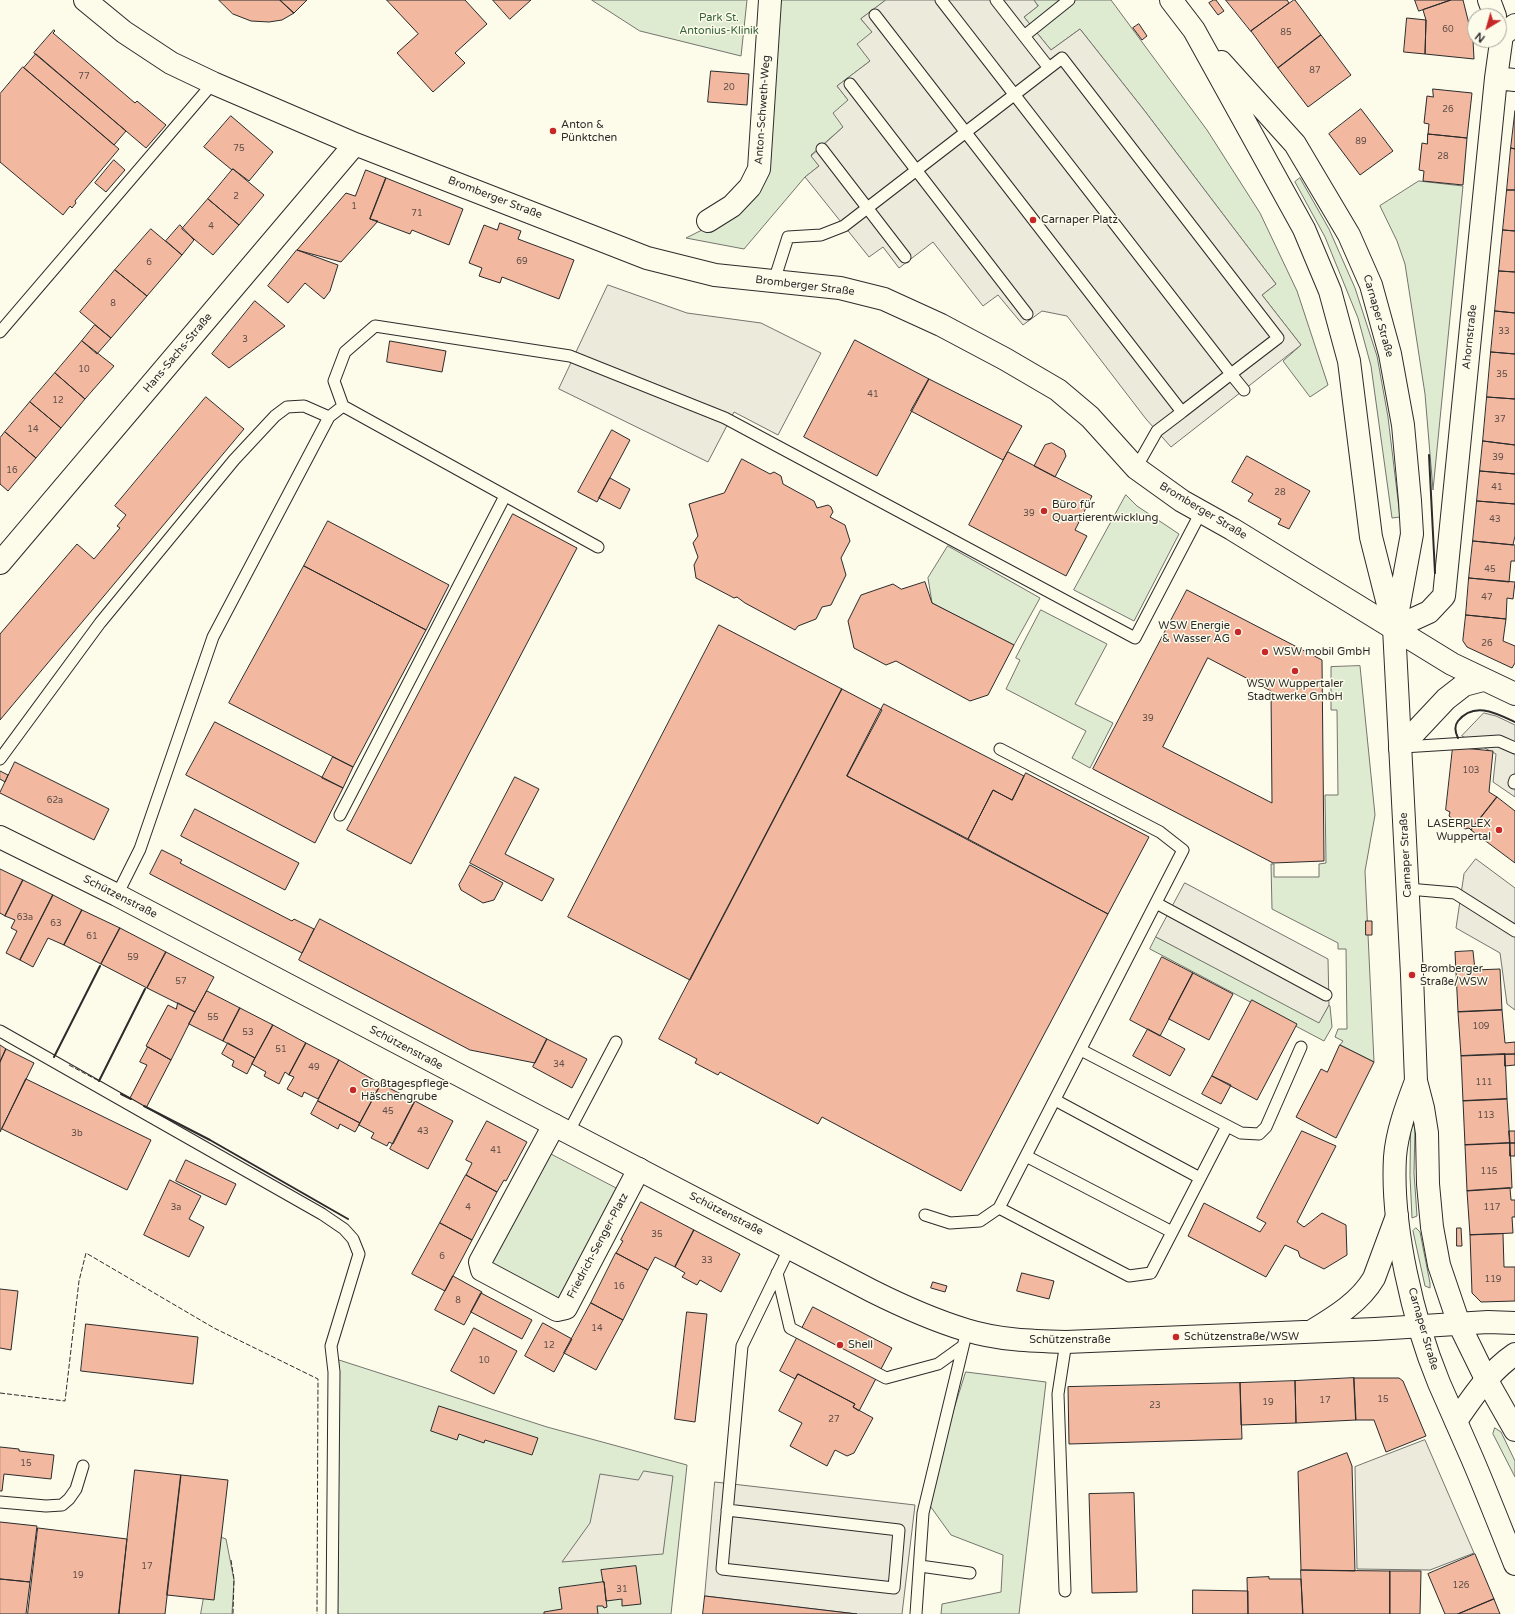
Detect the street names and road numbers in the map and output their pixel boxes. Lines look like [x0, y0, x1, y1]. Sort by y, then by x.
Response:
street label: Anton-Schweth-Weg [753, 55, 773, 165]
street label: Bromberger Straße [446, 174, 544, 222]
street label: Bromberger Straße [755, 273, 855, 299]
street label: Carnaper Straße [1360, 273, 1396, 359]
street label: Ahornstraße [1460, 304, 1480, 370]
street label: Hans-Sachs-Straße [141, 311, 215, 395]
street label: Bromberger Straße [1157, 480, 1249, 542]
street label: Carnaper Straße [1397, 812, 1415, 898]
street label: Schützenstraße [81, 873, 159, 921]
street label: Schützenstraße [367, 1023, 445, 1073]
street label: Schützenstraße [687, 1190, 765, 1238]
street label: Friedrich-Senger-Platz [565, 1191, 631, 1301]
street label: Carnaper Straße [1405, 1286, 1441, 1372]
street label: Schützenstraße [1029, 1333, 1111, 1347]

